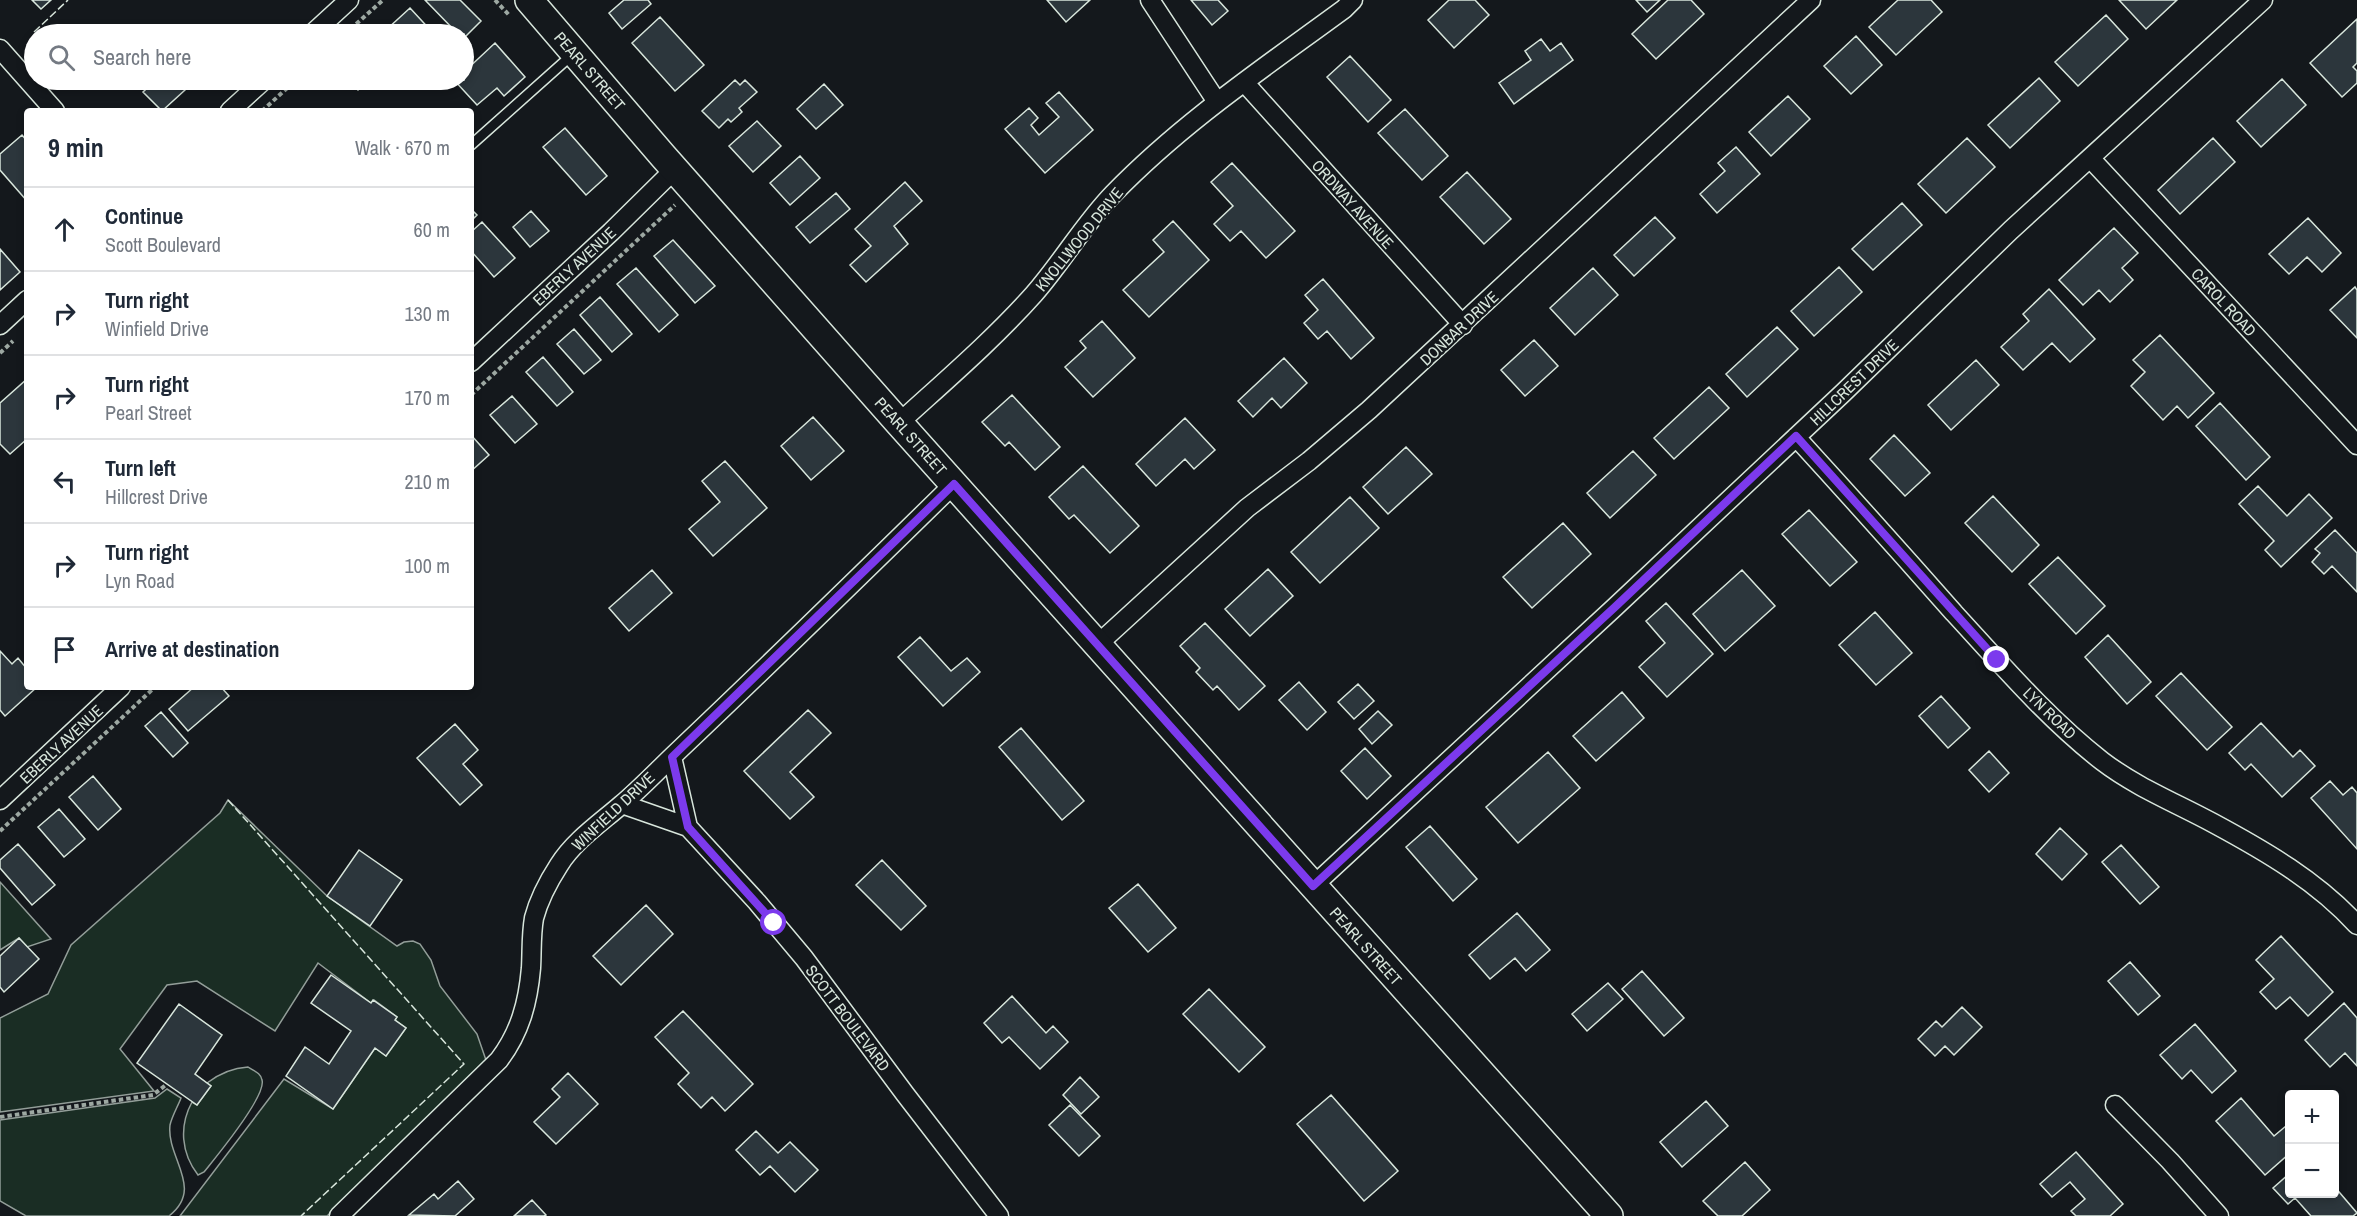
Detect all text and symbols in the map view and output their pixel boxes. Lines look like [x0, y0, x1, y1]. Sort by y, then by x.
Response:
search box [24, 24, 474, 90]
street label: PEARL STREET [550, 27, 630, 115]
icon: search [45, 41, 78, 74]
text: Search here [93, 42, 191, 72]
text: 9 min [48, 130, 104, 165]
text: Walk · 670 m [355, 134, 450, 161]
street label: ORDWAY AVENUE [1307, 155, 1399, 253]
street label: KNOLLWOOD DRIVE [1030, 182, 1128, 296]
text: Continue [105, 201, 183, 231]
icon: ahead [48, 213, 81, 246]
text: 60 m [414, 216, 450, 243]
street label: EBERLY AVENUE [528, 222, 620, 310]
text: Scott Boulevard [105, 231, 221, 258]
street label: CAROL ROAD [2187, 263, 2261, 341]
text: Turn right [105, 285, 189, 315]
street label: DONBAR DRIVE [1415, 286, 1503, 370]
icon: right [48, 297, 81, 330]
text: 130 m [404, 300, 450, 327]
text: Winfield Drive [105, 315, 209, 342]
street label: HILLCREST DRIVE [1805, 334, 1903, 430]
text: Turn right [105, 369, 189, 399]
icon: right [48, 381, 81, 414]
text: 170 m [404, 384, 450, 411]
street label: PEARL STREET [870, 392, 952, 480]
text: Pearl Street [105, 399, 192, 426]
text: Turn left [105, 453, 176, 483]
icon: left [48, 465, 81, 498]
text: 210 m [404, 468, 450, 495]
text: Hillcrest Drive [105, 483, 208, 510]
text: Turn right [105, 537, 189, 567]
icon: right [48, 549, 81, 582]
text: 100 m [404, 552, 450, 579]
text: Lyn Road [105, 567, 175, 594]
icon: arrive [48, 633, 81, 666]
text: Arrive at destination [105, 634, 279, 664]
route end [1983, 646, 2009, 672]
street label: LYN ROAD [2019, 682, 2081, 744]
street label: EBERLY AVENUE [15, 700, 107, 788]
street label: WINFIELD DRIVE [567, 767, 659, 855]
street label: PEARL STREET [1325, 902, 1407, 990]
route start [760, 909, 786, 935]
street label: SCOTT BOULEVARD [801, 960, 895, 1076]
map controls [2285, 1090, 2339, 1198]
button: + [2285, 1090, 2339, 1144]
button: − [2285, 1144, 2339, 1198]

